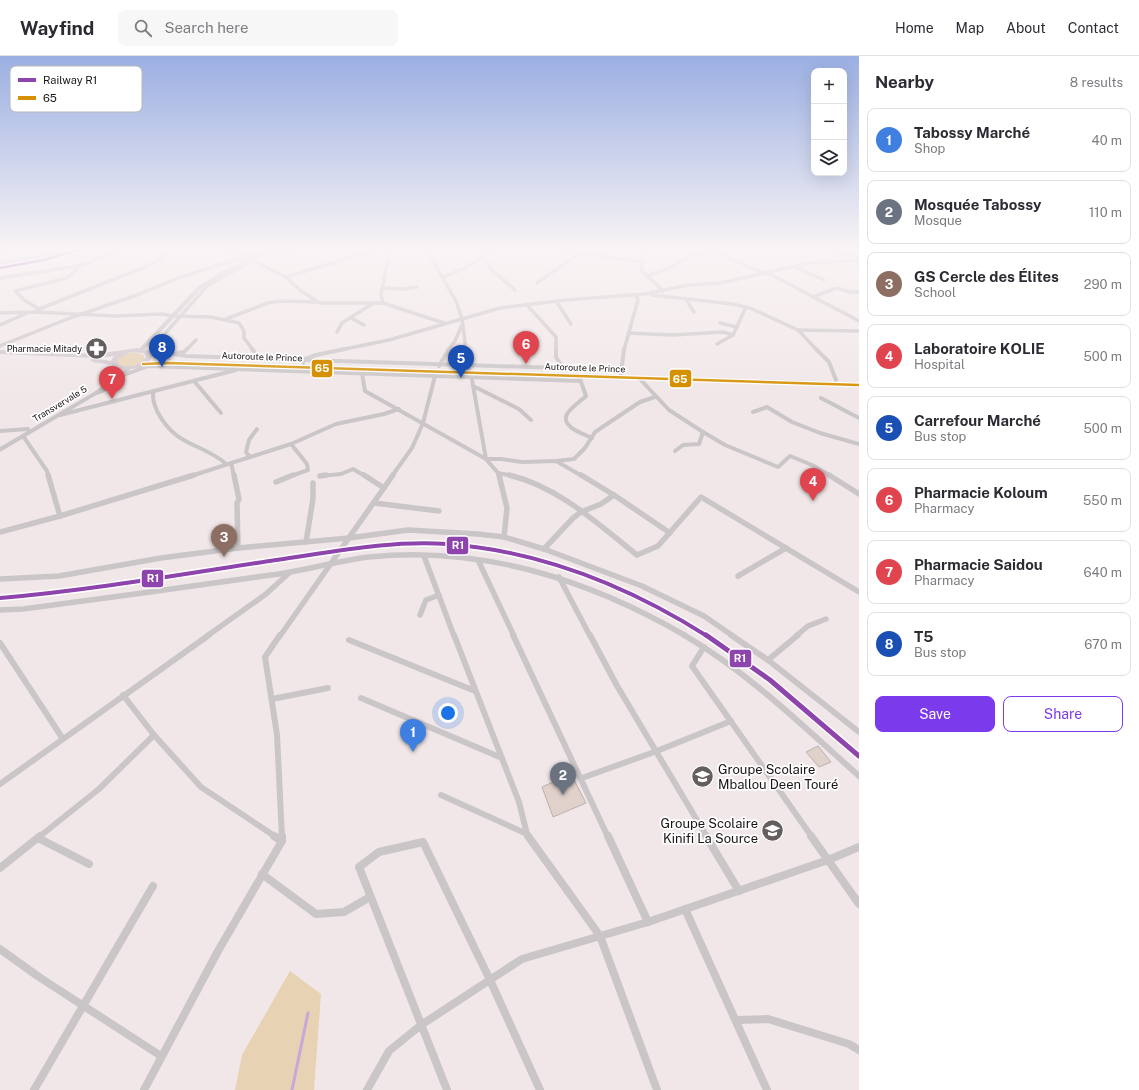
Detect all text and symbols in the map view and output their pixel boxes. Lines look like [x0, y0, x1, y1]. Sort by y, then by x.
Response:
search box [118, 10, 398, 46]
text: Wayfind [20, 17, 94, 39]
icon: search [132, 17, 154, 39]
text: Search here [164, 19, 249, 36]
text: Home [895, 20, 934, 36]
text: Map [956, 20, 984, 36]
text: About [1006, 20, 1046, 36]
text: Contact [1068, 20, 1119, 36]
legend [10, 66, 142, 112]
map controls [811, 68, 847, 176]
button: + [811, 68, 847, 104]
text: Nearby [875, 72, 934, 92]
text: Railway R1 [43, 74, 97, 86]
text: 8 results [1070, 75, 1123, 90]
text: 65 [43, 92, 57, 104]
button: − [811, 104, 847, 140]
text: Tabossy Marché [914, 124, 1030, 141]
text: 1 [886, 133, 892, 148]
text: 40 m [1091, 133, 1122, 148]
button: layers [811, 140, 847, 176]
text: Shop [914, 141, 945, 156]
text: Mosquée Tabossy [914, 196, 1041, 213]
text: 2 [885, 205, 893, 220]
text: 110 m [1089, 205, 1122, 220]
text: Mosque [914, 213, 962, 228]
text: GS Cercle des Élites [914, 268, 1059, 285]
text: 3 [885, 277, 893, 292]
text: 290 m [1084, 277, 1122, 292]
text: School [914, 285, 956, 300]
pin: 6 [513, 331, 539, 364]
pin: 8 [149, 334, 175, 367]
pharmacy icon: Pharmacie Mitady [84, 336, 110, 362]
text: Laboratoire KOLIE [914, 340, 1045, 357]
place label: Pharmacie Mitady [7, 343, 82, 354]
pin: 5 [448, 345, 474, 378]
text: 4 [885, 349, 893, 364]
text: 500 m [1083, 349, 1122, 364]
street label: Autoroute le Prince [221, 350, 303, 363]
text: Hospital [914, 357, 965, 372]
line badge: 65 [311, 359, 333, 378]
street label: Autoroute le Prince [544, 361, 626, 374]
text: 65 [315, 362, 329, 374]
pin: 7 [99, 366, 125, 399]
line badge: 65 [669, 369, 692, 388]
text: 65 [673, 373, 687, 385]
street label: Transvervale 5 [31, 383, 89, 424]
text: Carrefour Marché [914, 412, 1041, 429]
text: 5 [885, 421, 893, 436]
text: 500 m [1083, 421, 1122, 436]
text: Bus stop [914, 429, 966, 444]
pin: 4 [800, 468, 826, 501]
text: Pharmacie Koloum [914, 484, 1048, 501]
text: 6 [885, 493, 893, 508]
text: 550 m [1083, 493, 1122, 508]
text: Pharmacy [914, 501, 974, 516]
pin: 3 [211, 524, 237, 557]
line badge: R1 [446, 536, 469, 555]
text: R1 [452, 539, 464, 551]
text: Pharmacie Saidou [914, 556, 1043, 573]
text: 7 [885, 565, 893, 580]
text: 640 m [1083, 565, 1122, 580]
line badge: R1 [141, 569, 164, 588]
text: R1 [147, 572, 159, 584]
text: Pharmacy [914, 573, 974, 588]
text: T5 [914, 628, 933, 645]
text: 8 [885, 637, 893, 652]
text: 670 m [1084, 637, 1122, 652]
text: Bus stop [914, 645, 966, 660]
line badge: R1 [729, 649, 752, 668]
text: R1 [734, 652, 746, 664]
button: Save [875, 696, 995, 732]
button: Share [1003, 696, 1123, 732]
your location [438, 703, 458, 723]
pin: 1 [400, 719, 426, 752]
pin: 2 [550, 762, 576, 795]
place label: Groupe Scolaire Mballou Deen Touré [718, 762, 838, 792]
school or university icon: Groupe Scolaire Mballou Deen Touré [689, 763, 715, 789]
place label: Groupe Scolaire Kinifi La Source [661, 816, 758, 846]
school or university icon: Groupe Scolaire Kinifi La Source [760, 817, 786, 843]

